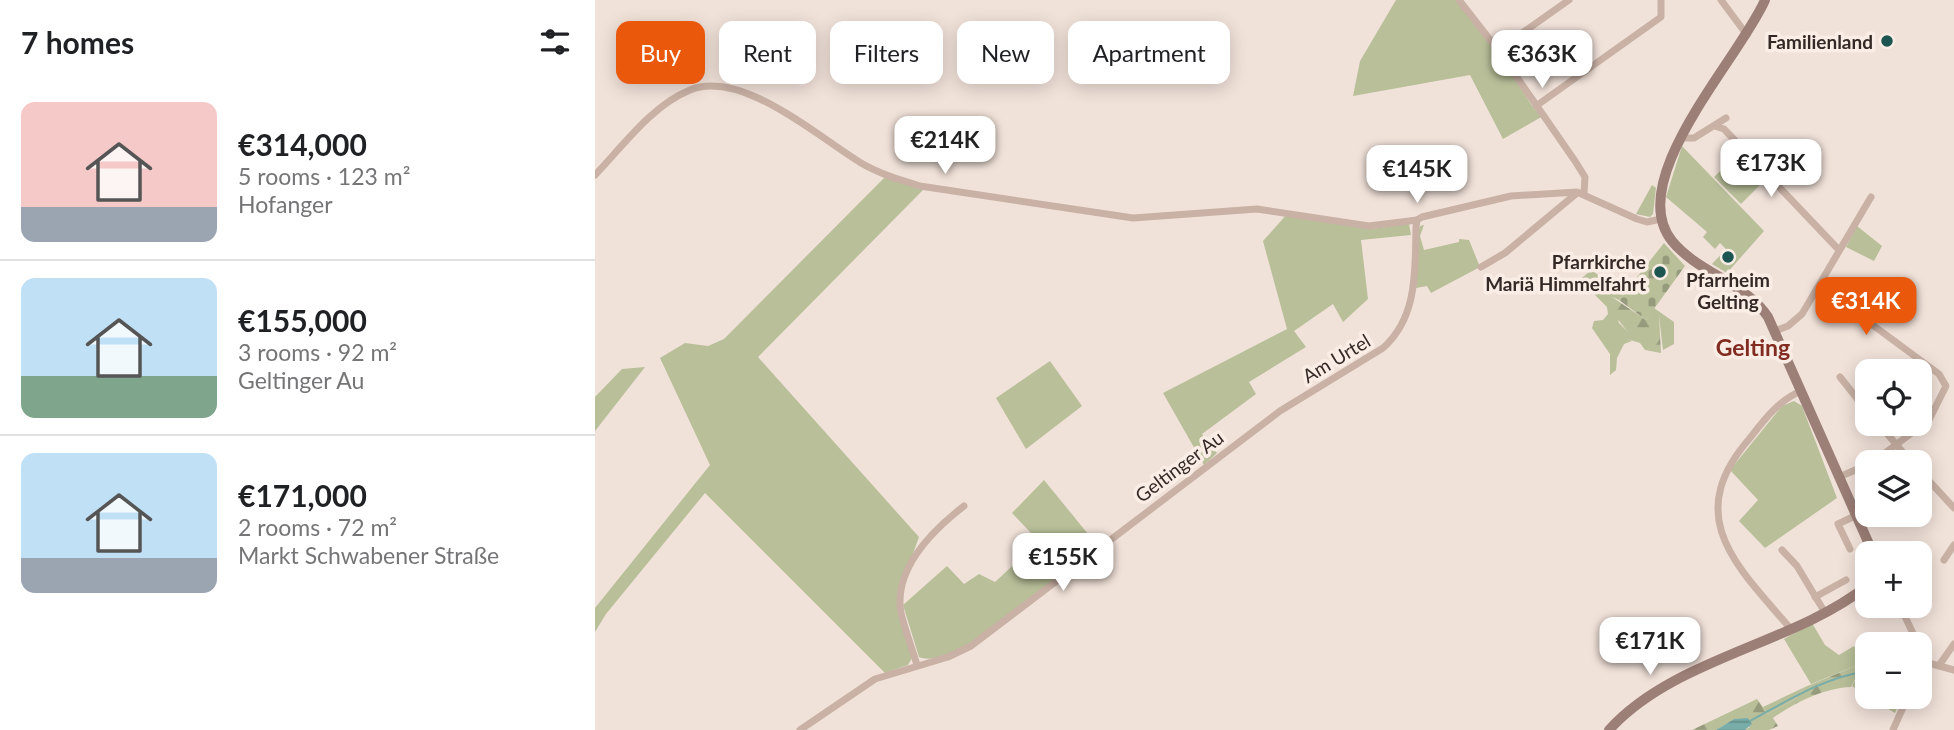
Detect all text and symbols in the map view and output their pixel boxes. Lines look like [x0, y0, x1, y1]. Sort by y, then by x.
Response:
chip: Buy [616, 21, 705, 84]
chip: Rent [719, 21, 816, 84]
chip: Filters [830, 21, 943, 84]
chip: New [957, 21, 1054, 84]
chip: Apartment [1068, 21, 1230, 84]
icon: filters [536, 23, 574, 61]
text: 7 homes [21, 24, 134, 60]
place label: Familienland [1767, 30, 1873, 53]
pin: €363K [1493, 31, 1591, 90]
marker: Familienland [1879, 33, 1895, 49]
text: €363K [1507, 39, 1577, 67]
pin: €214K [896, 116, 994, 176]
text: €214K [910, 125, 980, 153]
text: €314,000 [238, 126, 367, 162]
icon: home [77, 130, 161, 214]
pin: €173K [1722, 140, 1820, 199]
pin: €145K [1368, 146, 1466, 205]
text: €173K [1736, 148, 1806, 176]
text: €145K [1382, 154, 1452, 182]
text: 5 rooms · 123 m² [238, 162, 410, 190]
text: Hofanger [238, 190, 333, 218]
marker: Pfarrheim Gelting [1720, 249, 1736, 265]
place label: Pfarrkirche Mariä Himmelfahrt [1485, 250, 1646, 295]
marker: Pfarrkirche Mariä Himmelfahrt [1652, 264, 1668, 280]
place label: Pfarrheim Gelting [1686, 268, 1770, 313]
pin: €314K [1817, 278, 1915, 337]
text: €314K [1831, 286, 1901, 314]
text: €155,000 [238, 302, 367, 338]
icon: home [77, 306, 161, 390]
street label: Am Urtel [1298, 329, 1374, 387]
district label: Gelting [1716, 333, 1790, 361]
text: 3 rooms · 92 m² [238, 338, 397, 366]
map controls [1855, 359, 1932, 709]
button: locate [1855, 359, 1932, 436]
text: Geltinger Au [238, 366, 364, 394]
street label: Geltinger Au [1130, 425, 1228, 507]
button: layers [1855, 450, 1932, 527]
text: €171,000 [238, 477, 367, 513]
icon: home [77, 481, 161, 565]
text: 2 rooms · 72 m² [238, 513, 397, 541]
pin: €155K [1014, 534, 1112, 593]
text: Markt Schwabener Straße [238, 541, 499, 569]
button: + [1855, 541, 1932, 618]
text: €155K [1028, 542, 1098, 570]
pin: €171K [1601, 618, 1699, 677]
text: €171K [1615, 626, 1685, 654]
button: − [1855, 632, 1932, 709]

